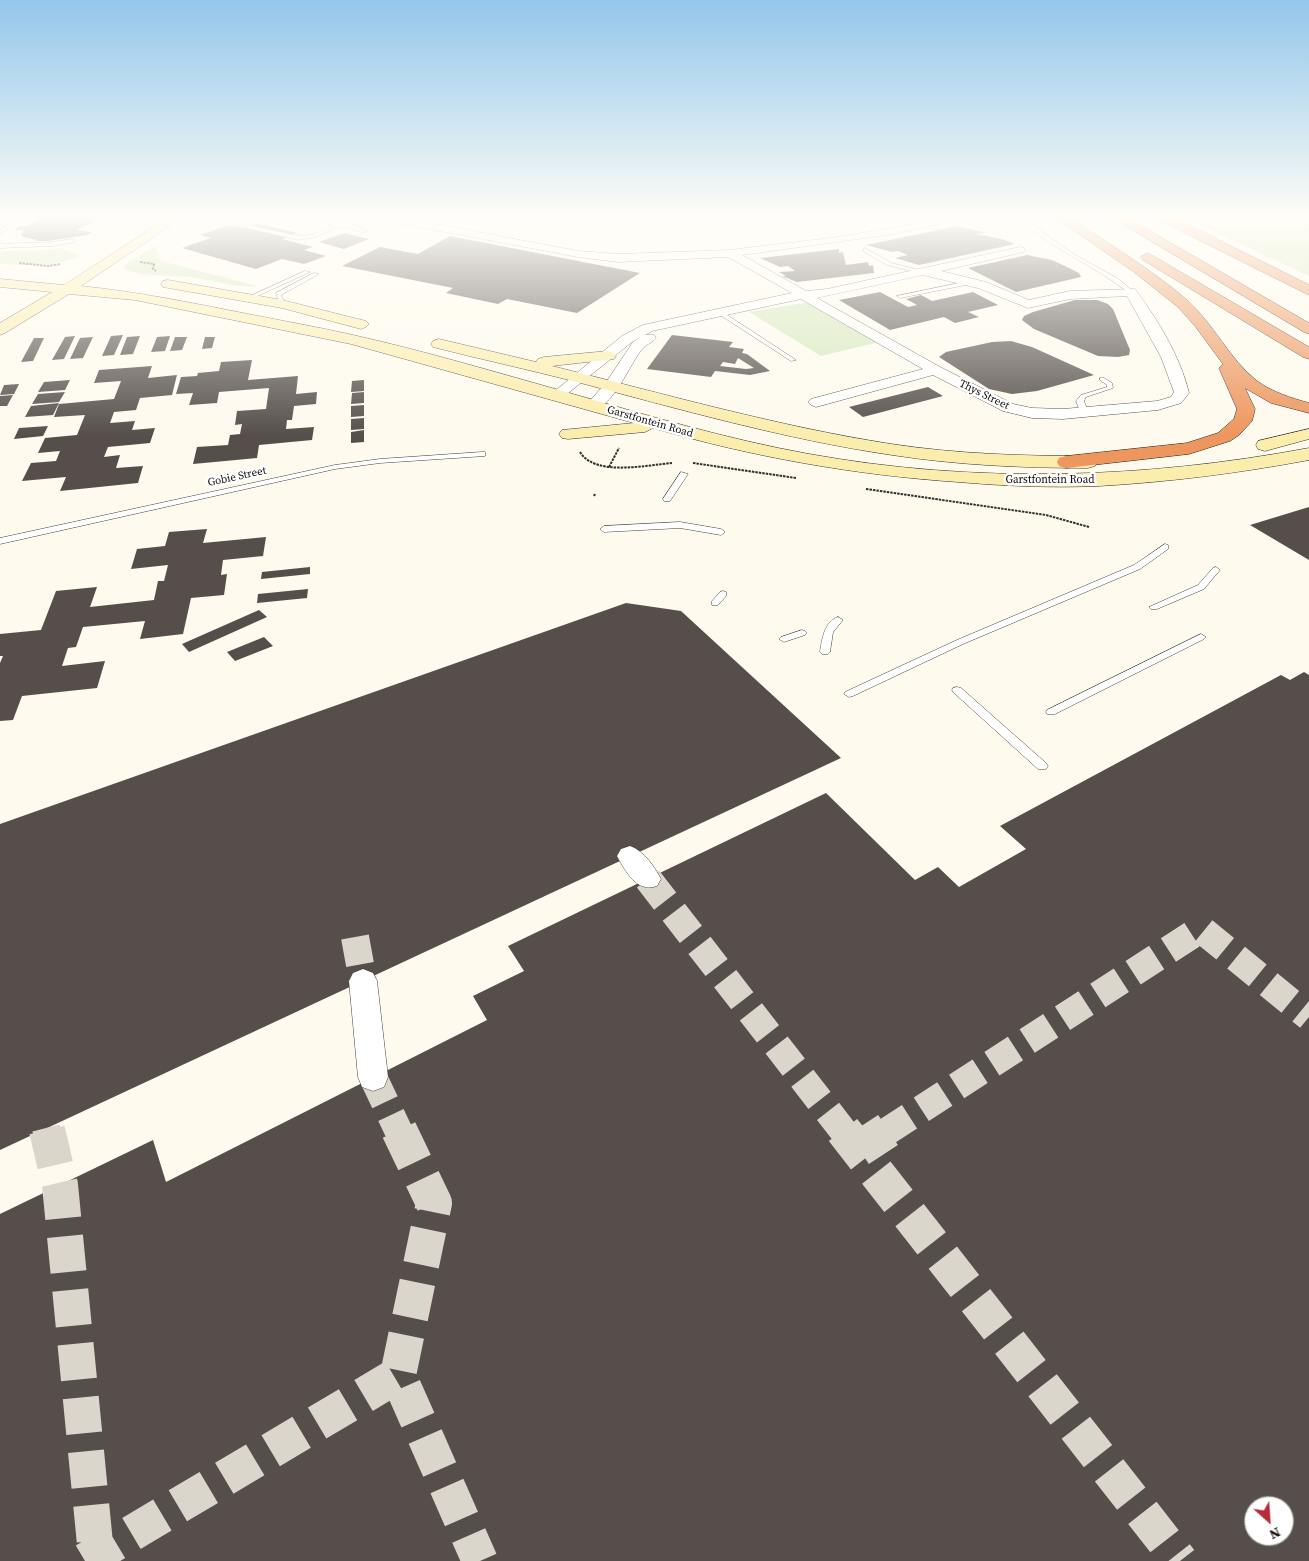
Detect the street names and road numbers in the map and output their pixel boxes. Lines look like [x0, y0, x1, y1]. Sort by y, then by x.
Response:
street label: Thys Street [957, 377, 1011, 413]
street label: Garstfontein Road [605, 403, 695, 441]
street label: Gobie Street [206, 464, 268, 490]
street label: Garstfontein Road [1006, 473, 1094, 487]

